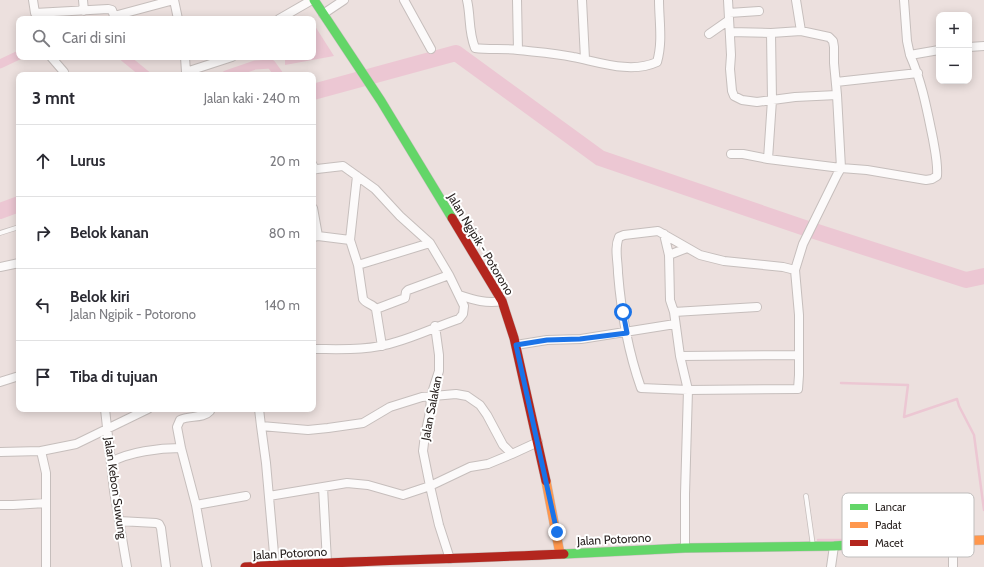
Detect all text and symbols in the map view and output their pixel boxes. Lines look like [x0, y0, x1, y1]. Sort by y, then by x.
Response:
map controls [936, 12, 972, 84]
button: + [936, 12, 972, 48]
search box [16, 16, 316, 60]
icon: search [30, 27, 52, 49]
text: Cari di sini [62, 29, 126, 47]
button: − [936, 48, 972, 84]
text: 3 mnt [32, 88, 75, 108]
text: Jalan kaki · 240 m [204, 90, 300, 106]
icon: ahead [32, 150, 54, 172]
text: Lurus [70, 152, 105, 170]
text: 20 m [270, 153, 300, 169]
street label: Jalan Ngipik - Potorono [444, 189, 518, 298]
icon: right [32, 222, 54, 244]
text: Belok kanan [70, 224, 149, 242]
text: 80 m [269, 225, 300, 241]
text: Belok kiri [70, 288, 130, 306]
icon: left [32, 294, 54, 316]
text: 140 m [265, 297, 300, 313]
route start [614, 303, 632, 321]
text: Jalan Ngipik - Potorono [70, 306, 196, 322]
icon: arrive [32, 366, 54, 388]
text: Tiba di tujuan [70, 368, 158, 386]
street label: Jalan Salakan [417, 374, 445, 443]
street label: Jalan Kebon Suwung [101, 435, 131, 541]
legend [842, 493, 974, 557]
text: Lancar [875, 500, 906, 514]
text: Padat [875, 518, 902, 532]
route end [548, 523, 566, 541]
street label: Jalan Potorono [576, 530, 652, 548]
text: Macet [875, 536, 904, 550]
street label: Jalan Potorono [252, 544, 328, 562]

